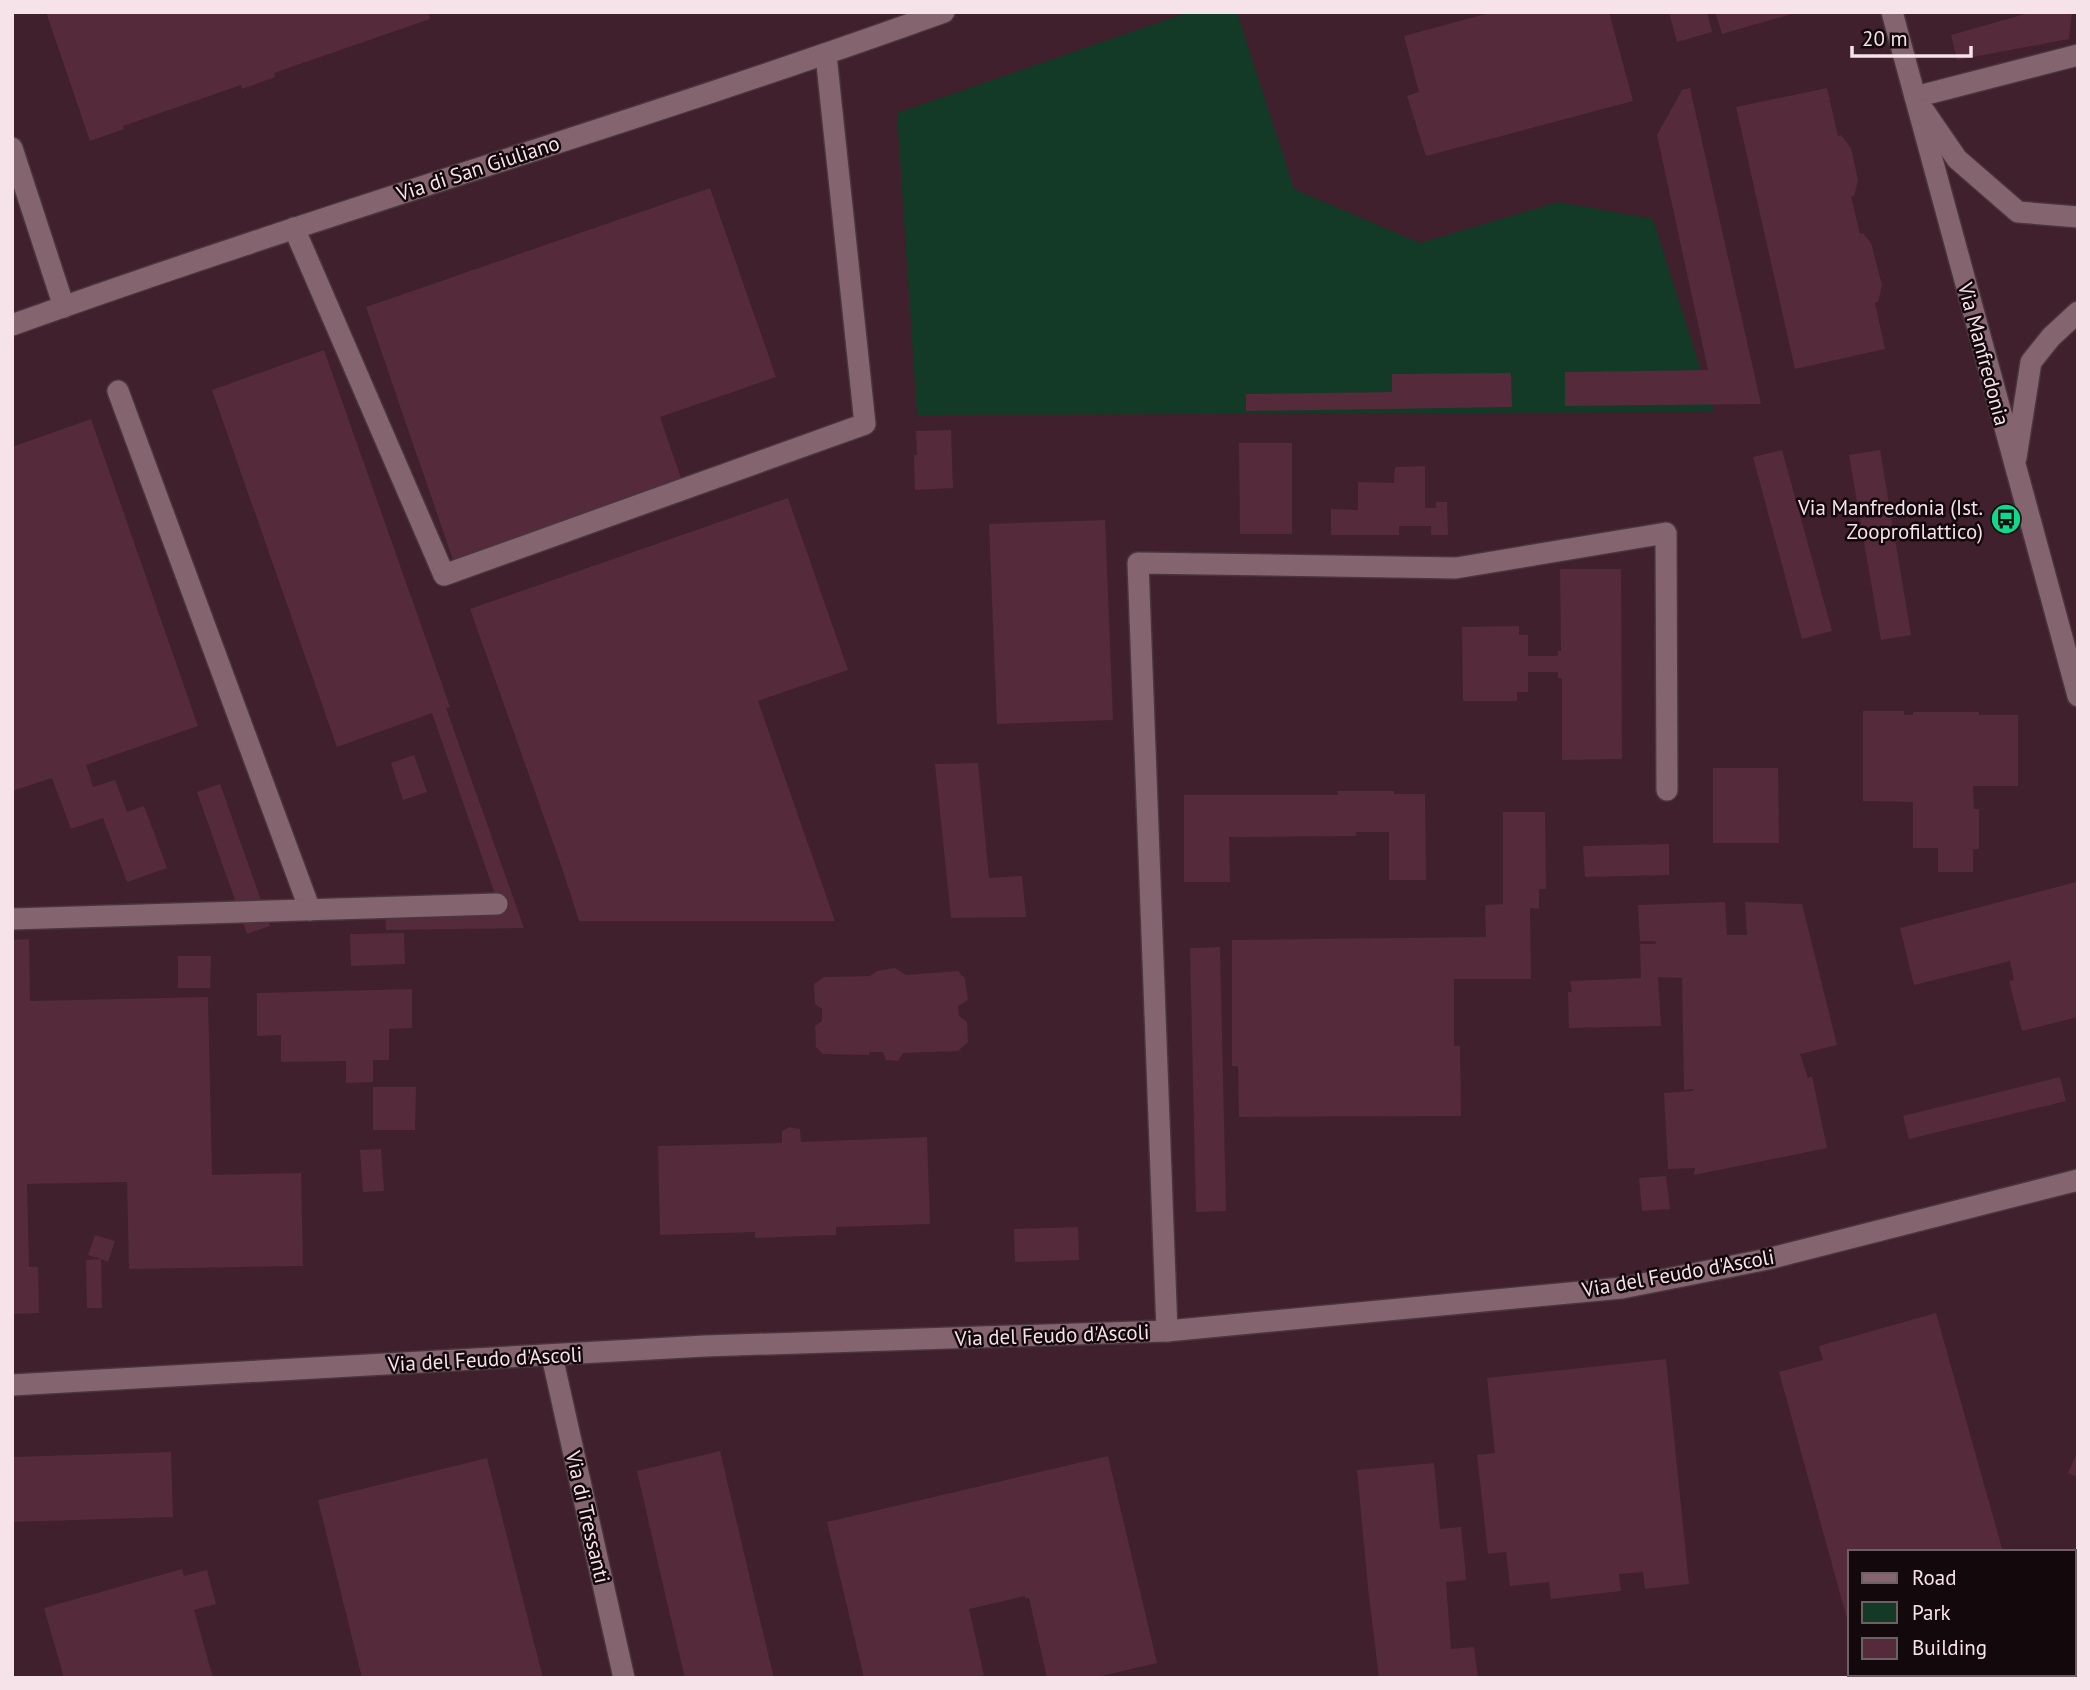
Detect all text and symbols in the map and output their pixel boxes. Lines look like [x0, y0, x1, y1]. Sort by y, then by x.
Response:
scale bar [1852, 14, 1971, 58]
text: 20 m [1862, 25, 1908, 52]
street label: Via di San Giuliano [392, 129, 563, 207]
street label: Via Manfredonia [1952, 279, 2016, 428]
place label: Via Manfredonia (Ist. Zooprofilattico) [1797, 494, 1983, 545]
bus stop icon: Via Manfredonia (Ist. Zooprofilattico) [1989, 502, 2023, 536]
street label: Via del Feudo d'Ascoli [1579, 1243, 1776, 1303]
street label: Via del Feudo d'Ascoli [953, 1318, 1150, 1352]
street label: Via del Feudo d'Ascoli [386, 1340, 583, 1378]
street label: Via di Tressanti [559, 1447, 616, 1586]
legend [1848, 1550, 2076, 1676]
text: Road [1912, 1564, 1956, 1591]
text: Park [1912, 1599, 1951, 1626]
text: Building [1912, 1634, 1987, 1661]

